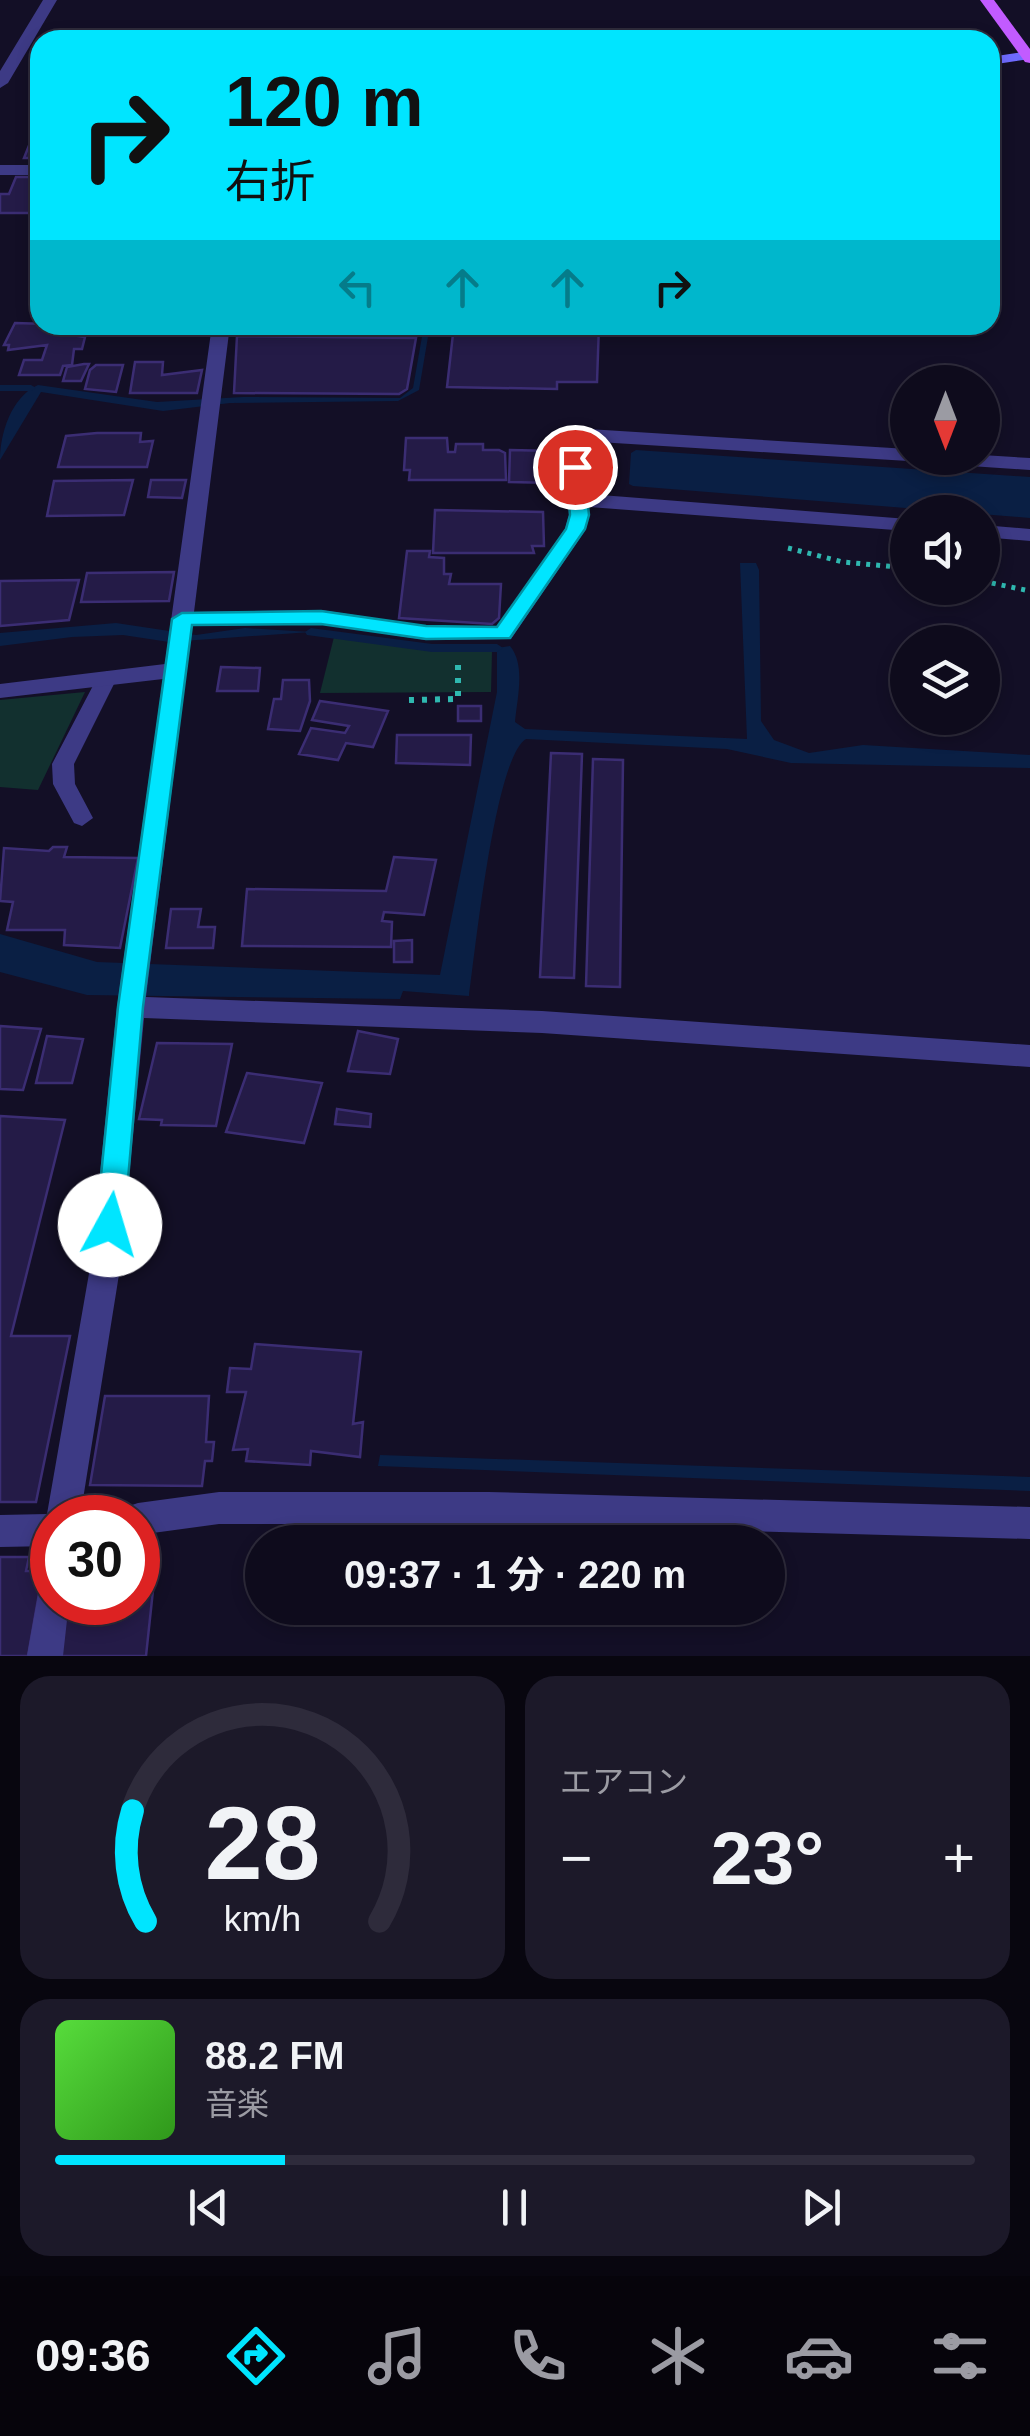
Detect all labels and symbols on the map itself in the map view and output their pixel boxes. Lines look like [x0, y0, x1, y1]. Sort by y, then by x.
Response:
north arrow [890, 365, 1000, 475]
pin [533, 425, 618, 510]
position arrow [58, 1173, 162, 1277]
speed limit sign: 30 [30, 1495, 160, 1625]

